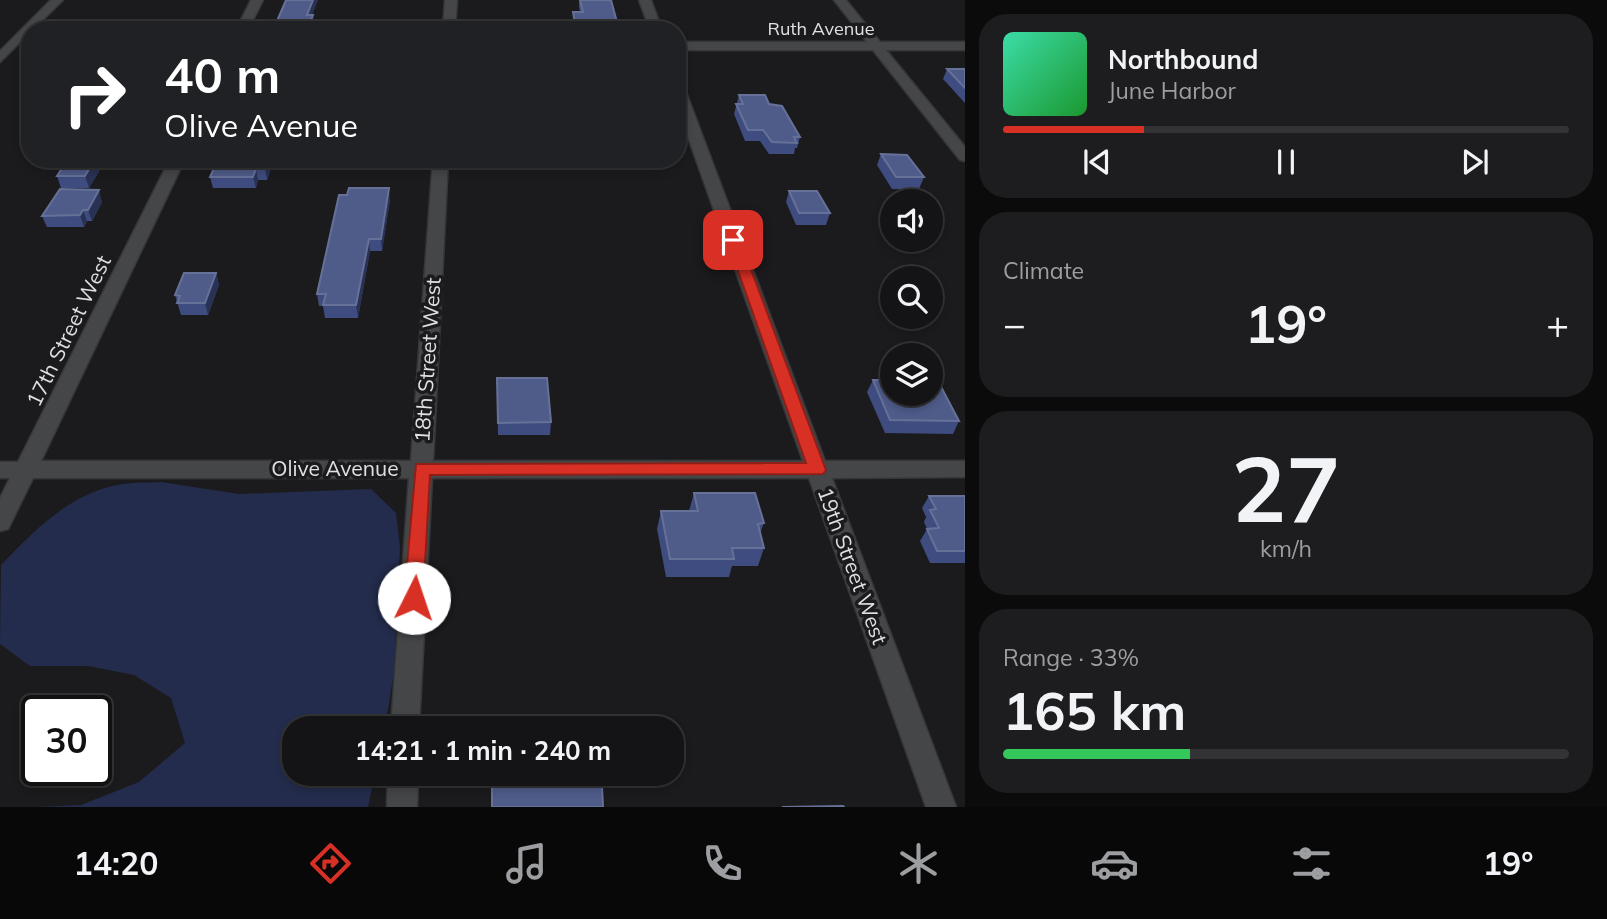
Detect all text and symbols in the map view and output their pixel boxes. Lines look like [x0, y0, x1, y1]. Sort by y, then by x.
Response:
street label: Ruth Avenue [767, 17, 875, 40]
text: Northbound [1108, 43, 1258, 76]
text: 40 m [164, 44, 280, 105]
icon: right [49, 49, 140, 140]
text: June Harbor [1108, 76, 1236, 105]
text: Olive Avenue [164, 105, 358, 145]
icon: previous [1078, 143, 1116, 181]
icon: pause [1267, 143, 1305, 181]
icon: next [1456, 143, 1494, 181]
map controls [880, 189, 943, 406]
button: sound [880, 189, 943, 252]
pin [703, 210, 763, 270]
icon: arrive [714, 221, 752, 259]
street label: 17th Street West [20, 251, 116, 410]
text: Climate [1003, 256, 1084, 285]
button: search [880, 266, 943, 329]
street label: 18th Street West [408, 277, 446, 443]
text: 19° [1245, 291, 1327, 356]
text: − [1003, 300, 1026, 348]
text: + [1546, 300, 1569, 348]
button: layers [880, 343, 943, 406]
text: 27 [1231, 431, 1341, 545]
street label: Olive Avenue [271, 455, 399, 481]
street label: 19th Street West [812, 484, 893, 648]
text: km/h [1260, 534, 1312, 563]
position arrow [377, 561, 451, 635]
text: Range · 33% [1003, 643, 1139, 672]
text: 165 km [1003, 678, 1186, 743]
speed limit sign: 30 [21, 695, 112, 786]
text: 14:21 · 1 min · 240 m [355, 734, 611, 767]
icon: directions [306, 839, 355, 888]
icon: music [502, 839, 551, 888]
icon: phone [698, 839, 747, 888]
icon: climate [894, 839, 943, 888]
icon: car [1090, 839, 1139, 888]
icon: filters [1287, 839, 1336, 888]
text: 14:20 [74, 843, 158, 883]
text: 19° [1483, 843, 1533, 883]

